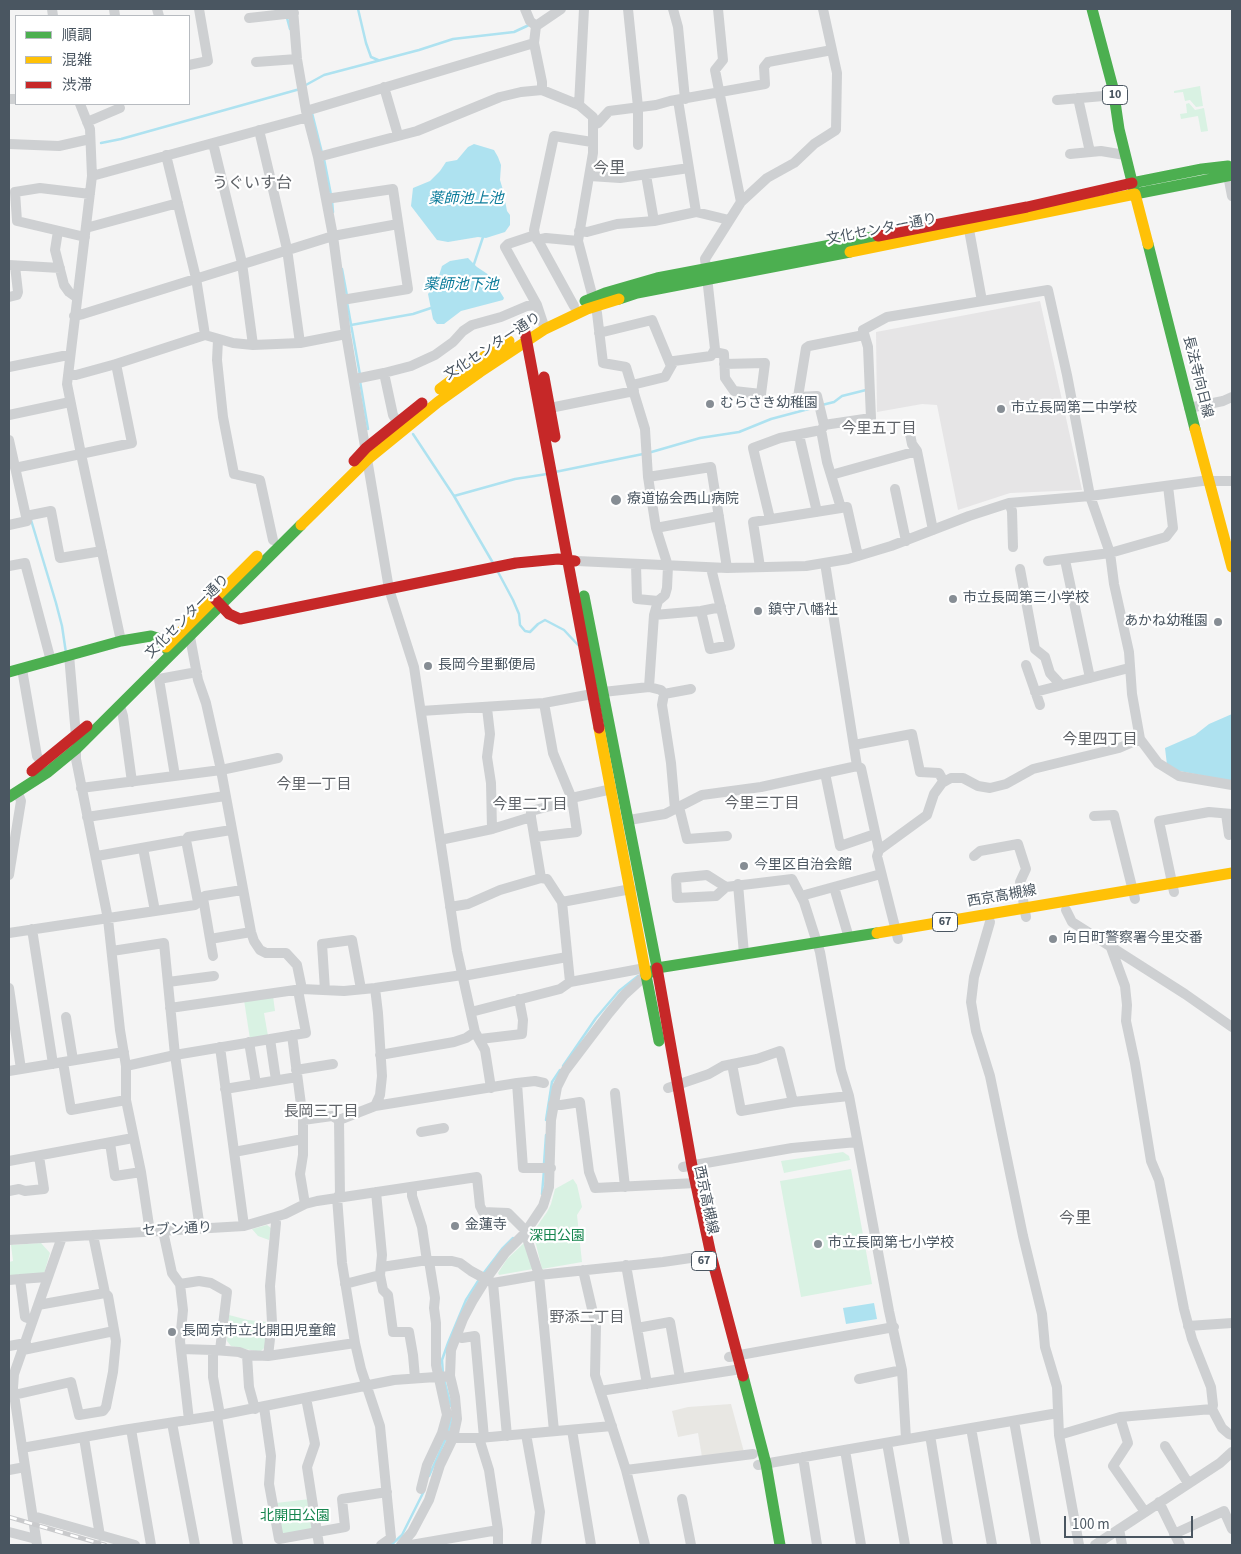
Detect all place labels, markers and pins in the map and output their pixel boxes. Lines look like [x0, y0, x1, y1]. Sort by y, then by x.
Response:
place label: むらさき幼稚園 [720, 396, 818, 412]
marker: むらさき幼稚園 [704, 398, 716, 410]
place label: 市立長岡第二中学校 [1011, 401, 1137, 417]
marker: 市立長岡第二中学校 [995, 403, 1007, 415]
place label: 療道協会西山病院 [627, 492, 739, 508]
marker: 療道協会西山病院 [609, 493, 623, 507]
place label: 市立長岡第三小学校 [963, 591, 1089, 607]
marker: 市立長岡第三小学校 [947, 593, 959, 605]
place label: 鎮守八幡社 [768, 603, 838, 619]
marker: 鎮守八幡社 [752, 605, 764, 617]
place label: あかね幼稚園 [1124, 614, 1208, 630]
marker: あかね幼稚園 [1212, 616, 1224, 628]
place label: 長岡今里郵便局 [438, 658, 536, 674]
marker: 長岡今里郵便局 [422, 660, 434, 672]
place label: 今里区自治会館 [754, 858, 852, 874]
marker: 今里区自治会館 [738, 860, 750, 872]
place label: 向日町警察署今里交番 [1063, 931, 1203, 947]
marker: 向日町警察署今里交番 [1047, 933, 1059, 945]
place label: 金蓮寺 [465, 1218, 507, 1234]
marker: 金蓮寺 [449, 1220, 461, 1232]
place label: 市立長岡第七小学校 [828, 1236, 954, 1252]
marker: 市立長岡第七小学校 [812, 1238, 824, 1250]
place label: 長岡京市立北開田児童館 [182, 1324, 336, 1340]
marker: 長岡京市立北開田児童館 [166, 1326, 178, 1338]

